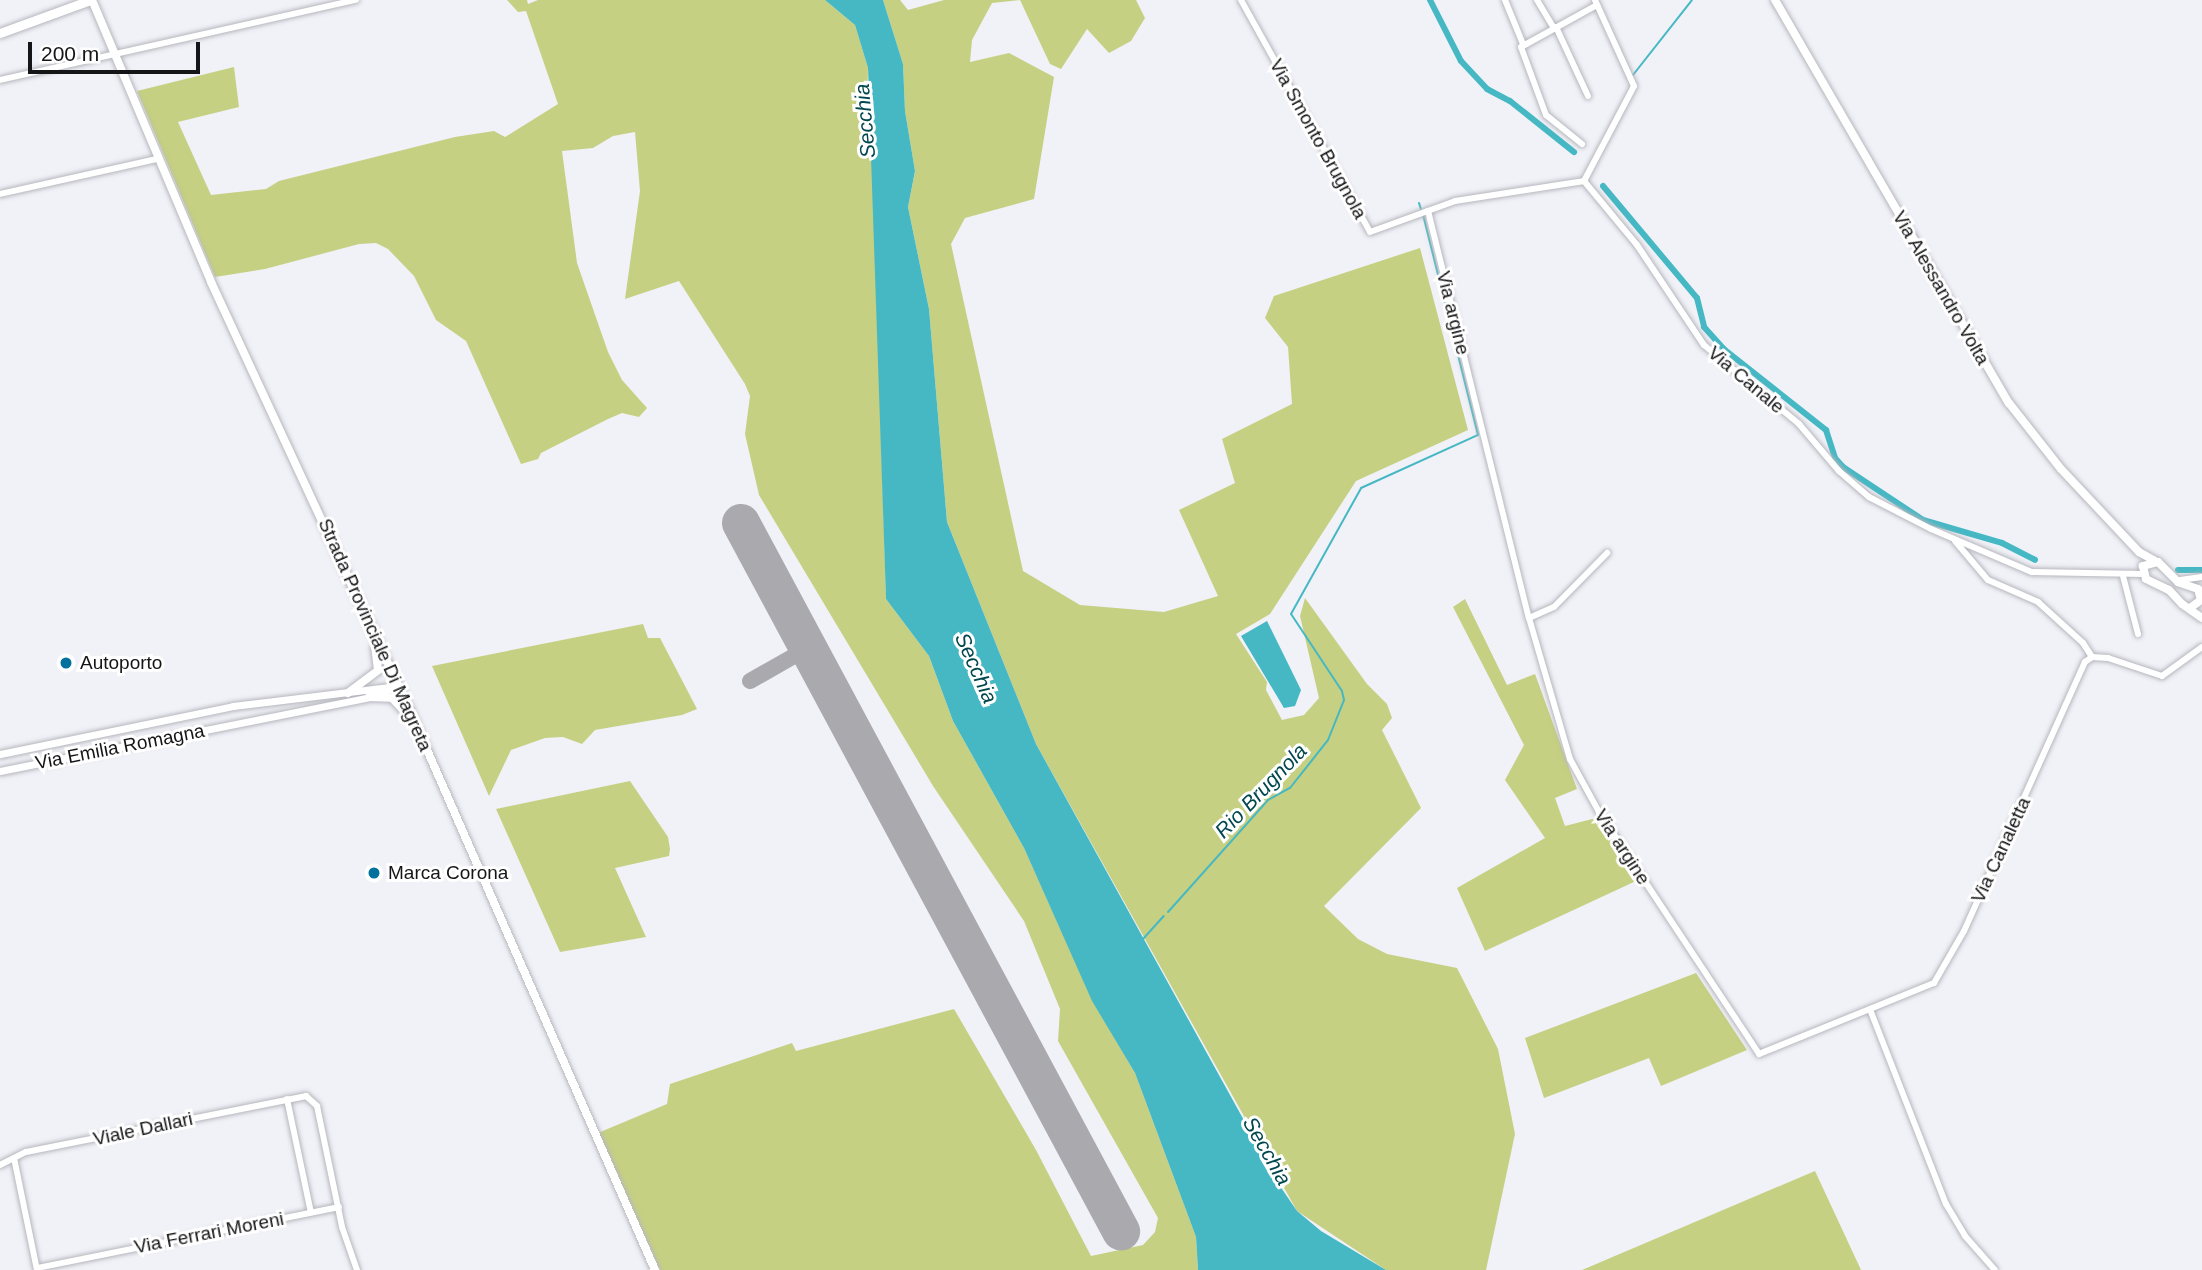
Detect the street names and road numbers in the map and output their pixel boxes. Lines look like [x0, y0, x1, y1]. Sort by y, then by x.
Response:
street label: Via Smonto Brugnola [1265, 55, 1371, 223]
street label: Via Alessandro Volta [1887, 207, 1995, 369]
street label: Via argine [1432, 269, 1474, 357]
street label: Via Canale [1703, 342, 1789, 418]
street label: Strada Provinciale Di Magreta [313, 515, 437, 755]
street label: Via Emilia Romagna [34, 719, 206, 775]
street label: Via Canaletta [1967, 794, 2035, 906]
street label: Via argine [1589, 805, 1655, 889]
street label: Viale Dallari [91, 1107, 195, 1151]
street label: Via Ferrari Moreni [132, 1207, 286, 1259]

